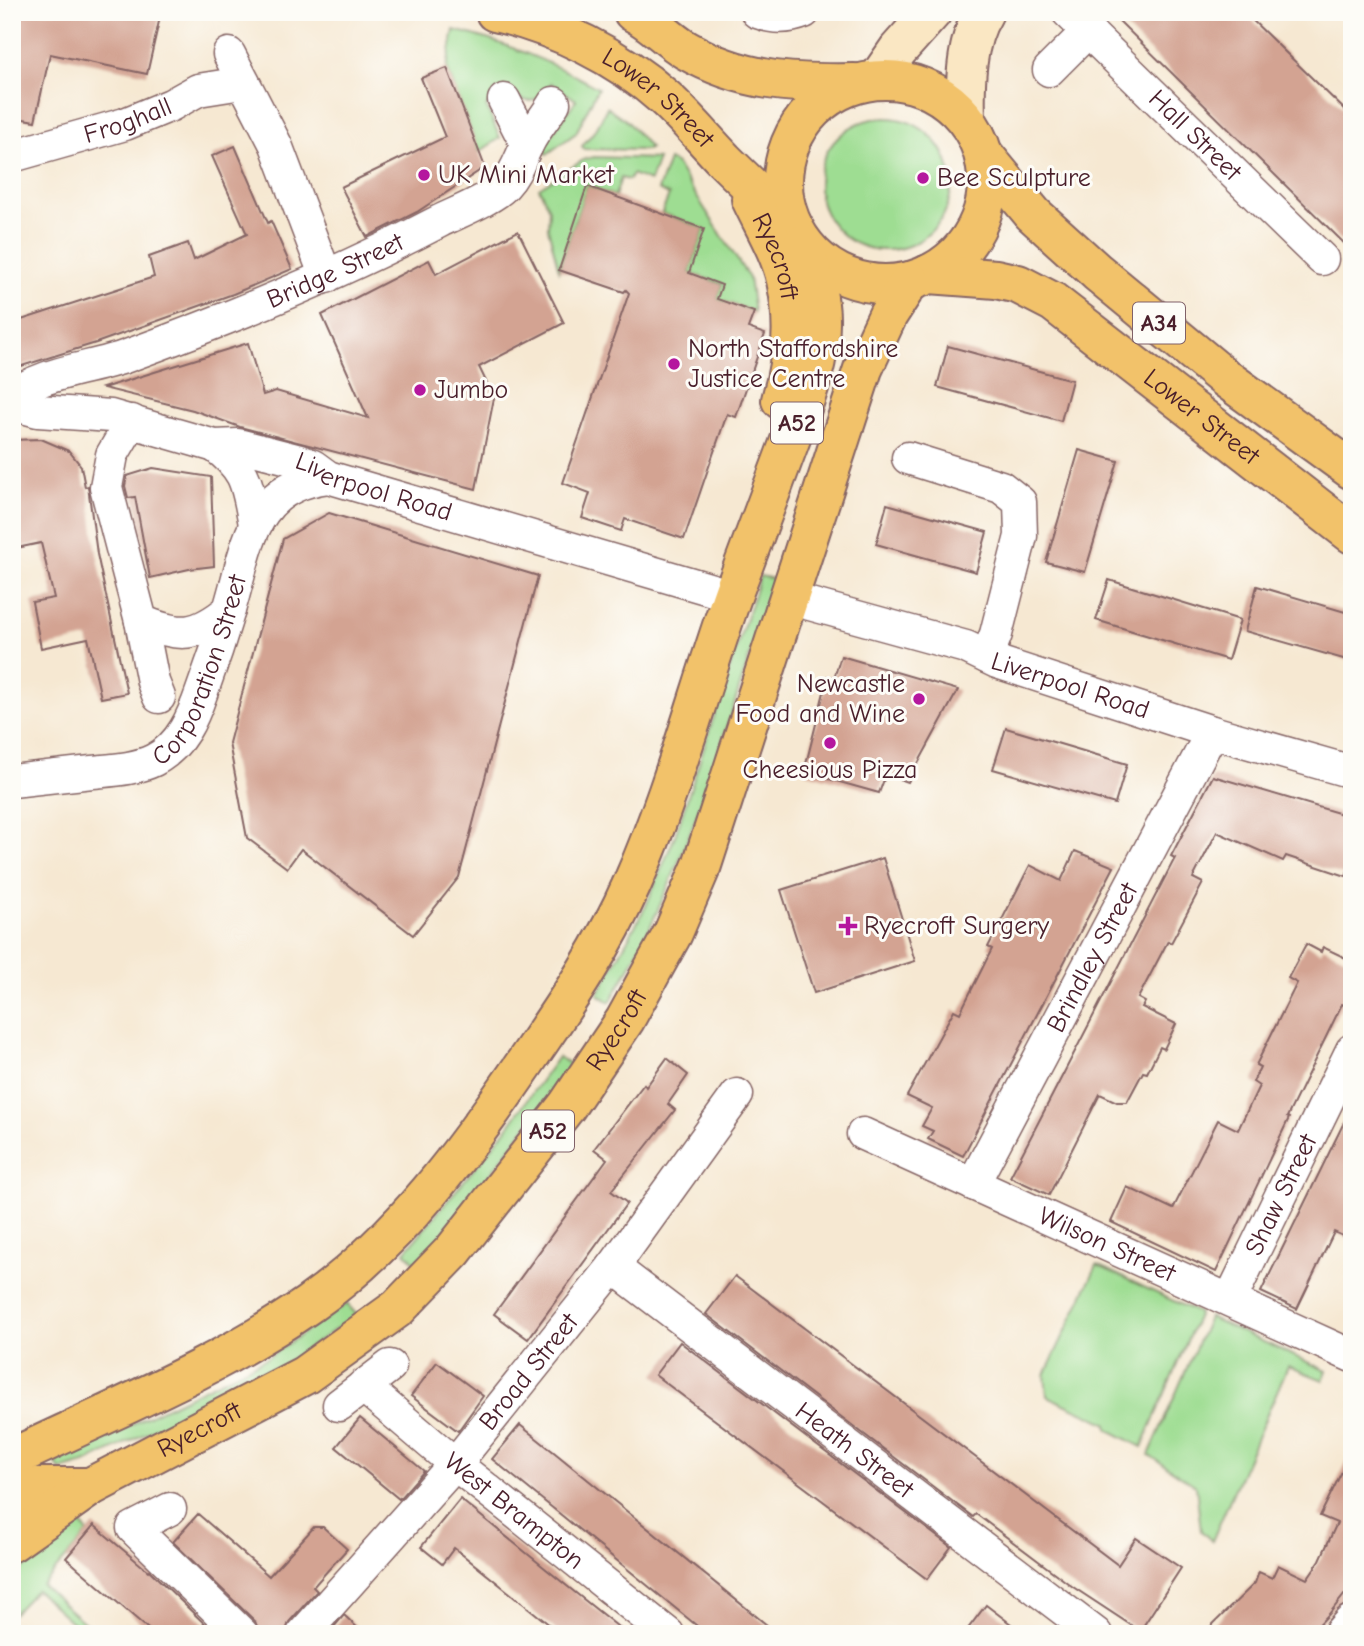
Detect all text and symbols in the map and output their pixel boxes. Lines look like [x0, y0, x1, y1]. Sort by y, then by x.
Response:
street label: Lower Street [597, 42, 721, 155]
street label: Hall Street [1142, 84, 1249, 188]
street label: Froghall [80, 91, 176, 150]
place label: UK Mini Market [438, 160, 615, 190]
place label: Bee Sculpture [937, 163, 1091, 193]
marker: UK Mini Market [416, 167, 432, 183]
marker: Bee Sculpture [915, 170, 931, 186]
street label: Ryecroft [745, 208, 805, 303]
street label: Bridge Street [262, 226, 410, 315]
road number: A34 [1133, 302, 1185, 344]
place label: North Staffordshire Justice Centre [688, 334, 898, 394]
marker: North Staffordshire Justice Centre [666, 356, 682, 372]
street label: Lower Street [1138, 363, 1267, 472]
place label: Jumbo [434, 375, 508, 405]
marker: Jumbo [412, 382, 428, 398]
road number: A52 [771, 402, 823, 444]
street label: Liverpool Road [291, 446, 455, 528]
street label: Corporation Street [147, 570, 253, 772]
street label: Liverpool Road [987, 646, 1153, 726]
place label: Newcastle Food and Wine [735, 669, 905, 729]
marker: Newcastle Food and Wine [911, 691, 927, 707]
marker: Cheesious Pizza [822, 735, 838, 751]
place label: Cheesious Pizza [742, 755, 918, 785]
street label: Brindley Street [1041, 876, 1145, 1038]
place label: Ryecroft Surgery [864, 911, 1049, 941]
marker: Ryecroft Surgery [838, 916, 858, 936]
street label: Ryecroft [580, 983, 655, 1077]
road number: A52 [522, 1111, 574, 1152]
street label: Shaw Street [1239, 1128, 1324, 1260]
street label: Wilson Street [1034, 1201, 1182, 1289]
street label: Broad Street [473, 1306, 586, 1436]
street label: Ryecroft [152, 1395, 248, 1464]
street label: Heath Street [789, 1396, 920, 1506]
street label: West Brampton [438, 1446, 590, 1576]

